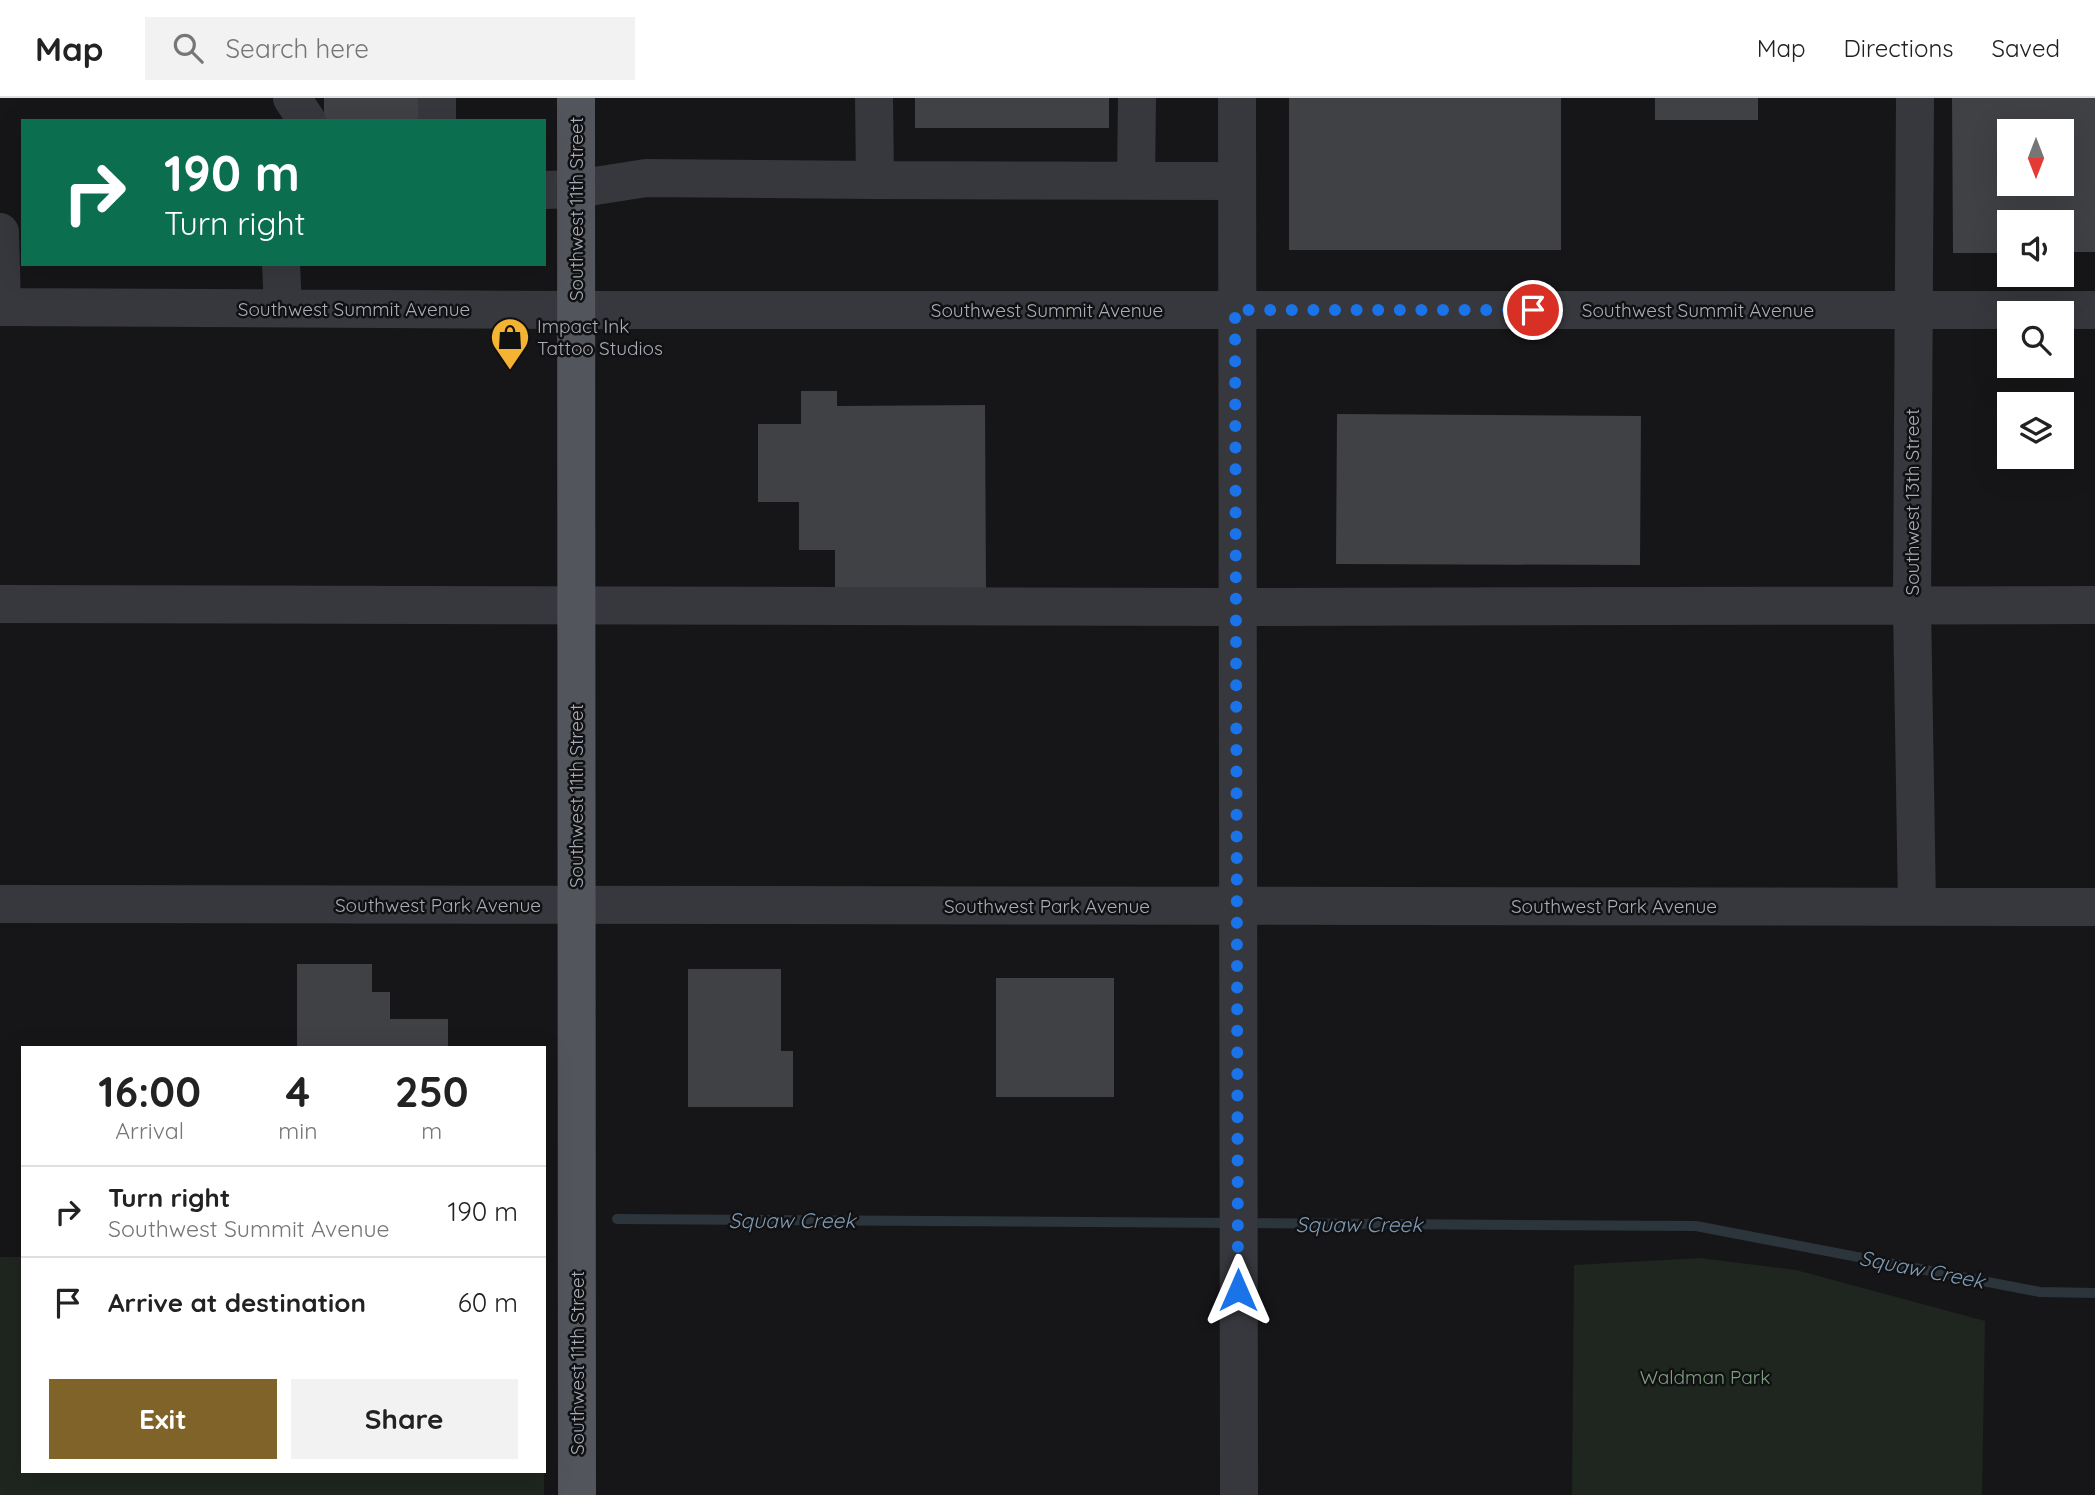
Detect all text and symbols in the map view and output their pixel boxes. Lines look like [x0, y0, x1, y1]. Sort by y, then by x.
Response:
search box [145, 17, 635, 80]
text: Map [35, 28, 103, 69]
icon: search [169, 29, 207, 67]
text: Search here [225, 32, 369, 65]
text: Map [1757, 33, 1806, 63]
text: Directions [1844, 33, 1954, 63]
text: Saved [1992, 33, 2060, 63]
street label: Southwest 11th Street [564, 117, 588, 301]
north arrow [1997, 119, 2074, 196]
map controls [1997, 119, 2074, 469]
text: 190 m [164, 142, 300, 203]
icon: right [49, 147, 140, 238]
text: Turn right [164, 203, 305, 243]
button: sound [1997, 210, 2074, 287]
pin [1503, 280, 1563, 340]
icon: arrive [1514, 291, 1552, 329]
street label: Southwest Summit Avenue [238, 297, 470, 321]
street label: Southwest Summit Avenue [931, 298, 1163, 322]
street label: Southwest Summit Avenue [1582, 298, 1814, 322]
button: search [1997, 301, 2074, 378]
place label: Impact Ink Tattoo Studios [537, 314, 663, 360]
shop icon: Impact Ink Tattoo Studios [489, 316, 531, 371]
button: layers [1997, 392, 2074, 469]
street label: Southwest 13th Street [1900, 408, 1924, 596]
street label: Southwest 11th Street [564, 704, 588, 888]
street label: Southwest Park Avenue [335, 893, 541, 917]
street label: Southwest Park Avenue [944, 894, 1150, 918]
street label: Southwest Park Avenue [1511, 894, 1717, 918]
text: 16:00 [98, 1065, 201, 1118]
text: 4 [285, 1065, 310, 1118]
text: 250 [395, 1065, 469, 1118]
text: Arrival [115, 1116, 184, 1145]
text: min [278, 1116, 317, 1145]
text: m [421, 1116, 442, 1145]
text: Turn right [108, 1181, 230, 1214]
icon: right [49, 1193, 87, 1231]
text: 190 m [448, 1195, 518, 1228]
water label: Squaw Creek [729, 1207, 857, 1233]
water label: Squaw Creek [1296, 1211, 1424, 1237]
text: Southwest Summit Avenue [108, 1214, 390, 1243]
water label: Squaw Creek [1857, 1244, 1988, 1294]
position arrow [1201, 1253, 1275, 1327]
street label: Southwest 11th Street [565, 1271, 589, 1455]
icon: arrive [49, 1284, 87, 1322]
text: Arrive at destination [108, 1286, 366, 1319]
text: 60 m [458, 1286, 518, 1319]
park label: Waldman Park [1640, 1365, 1770, 1389]
button: Exit [49, 1379, 277, 1459]
button: Share [291, 1379, 518, 1459]

